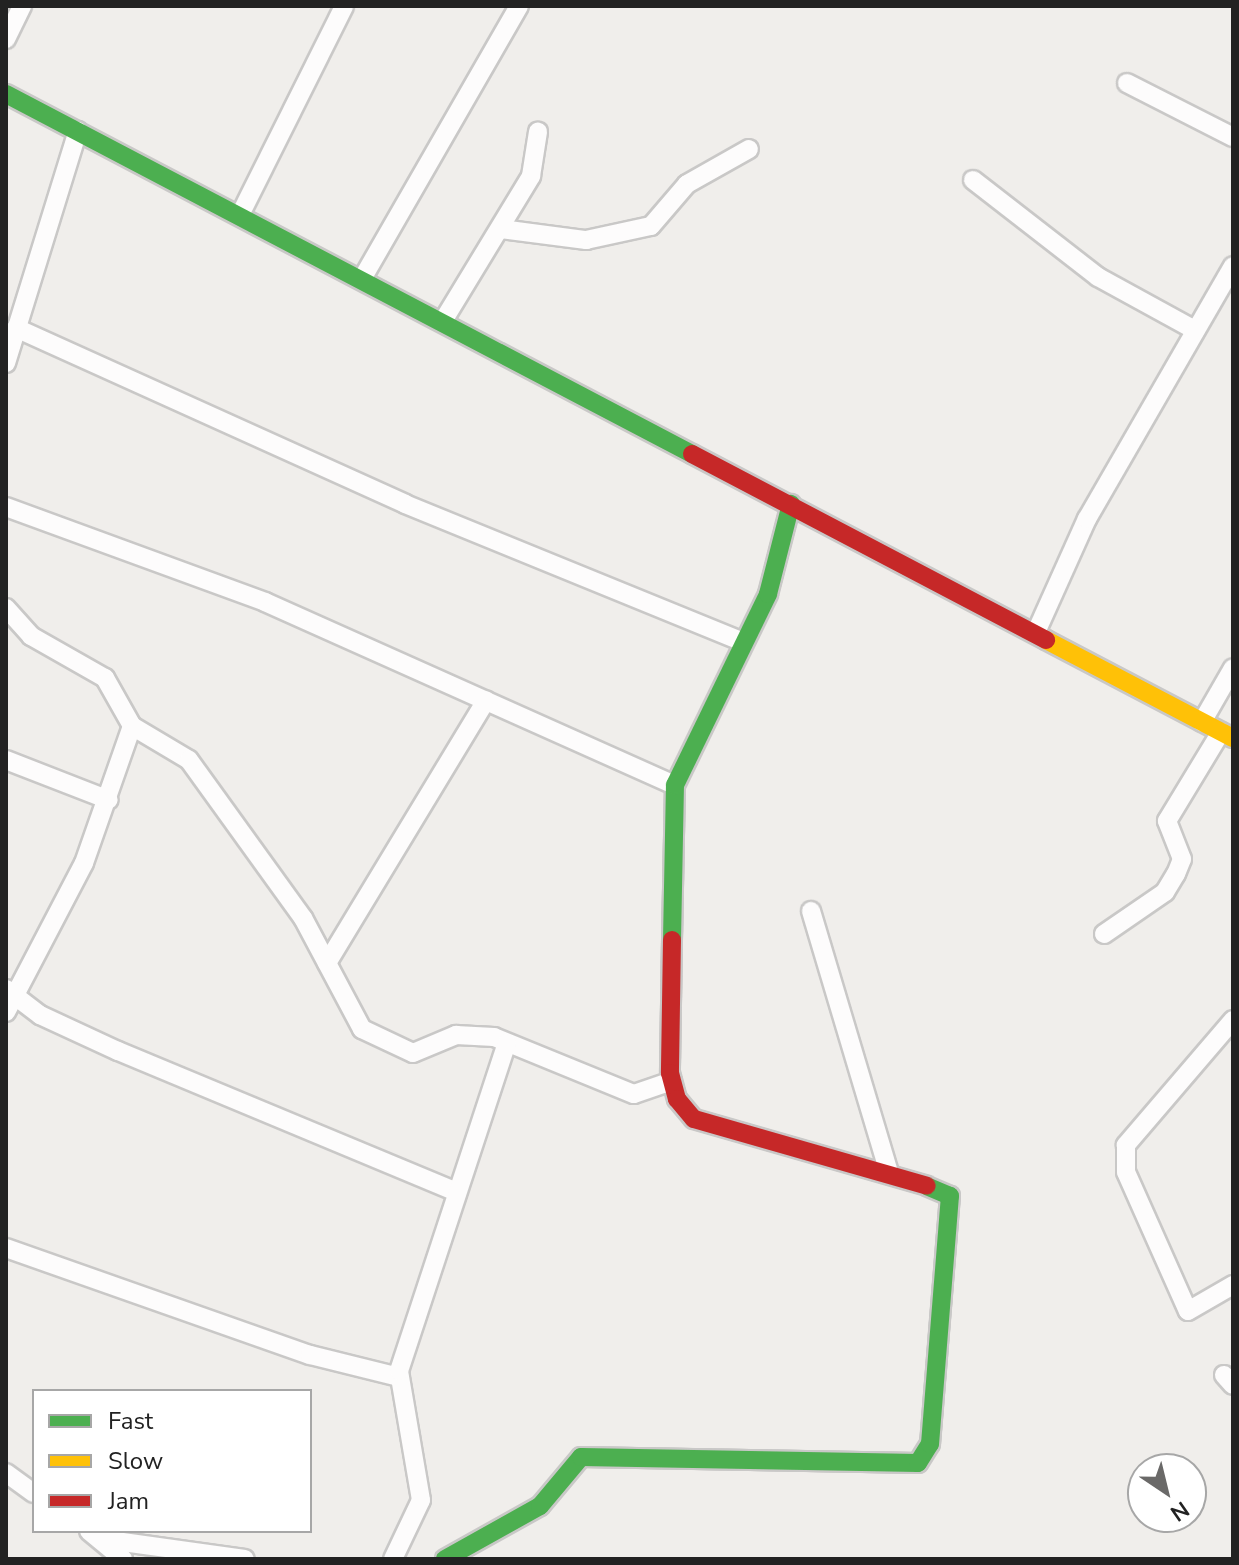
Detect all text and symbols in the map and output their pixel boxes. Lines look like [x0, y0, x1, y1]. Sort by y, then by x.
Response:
legend [32, 1389, 312, 1533]
text: Fast [108, 1405, 153, 1437]
text: Slow [108, 1445, 163, 1477]
north arrow [1127, 1453, 1207, 1533]
text: Jam [108, 1485, 149, 1517]
text: N [1164, 1494, 1195, 1528]

